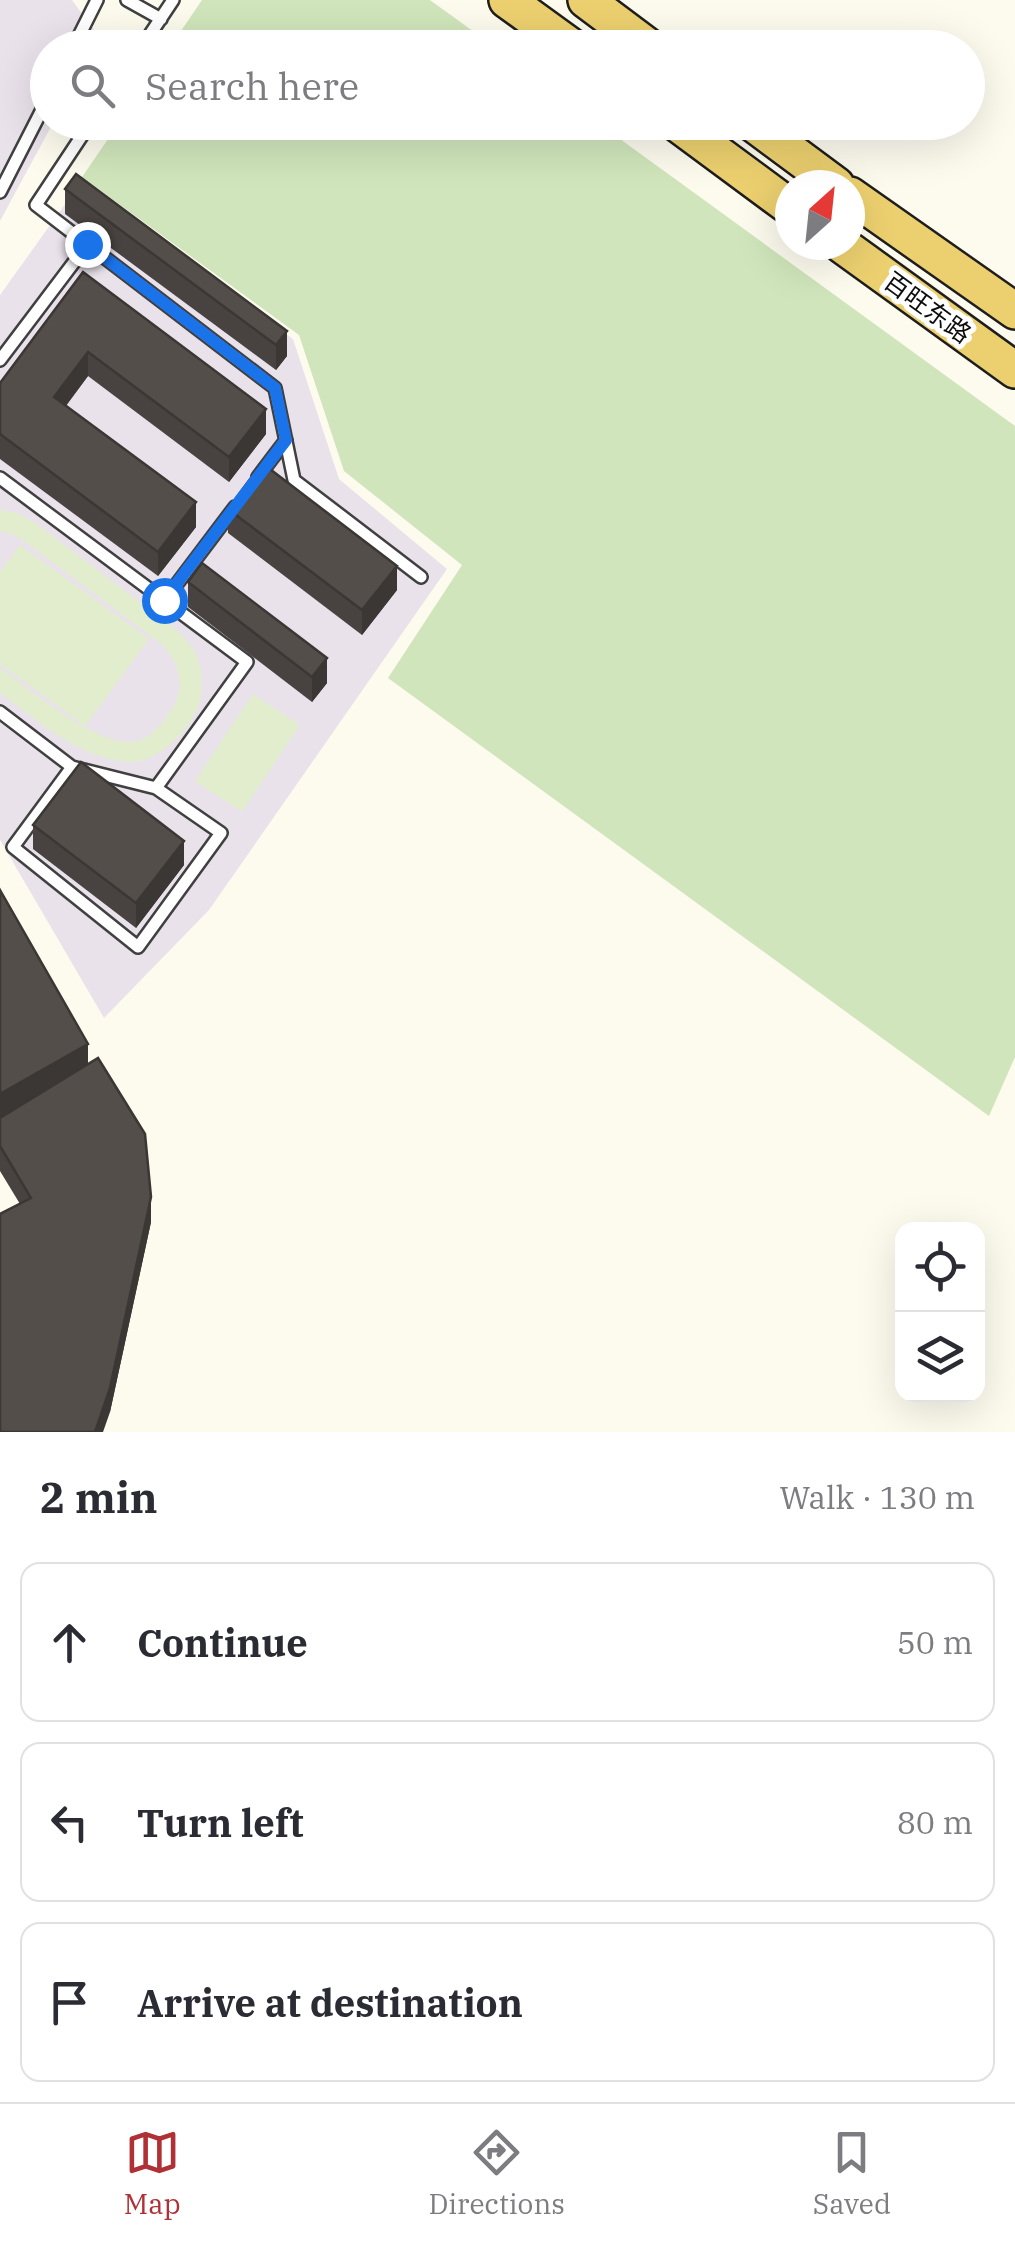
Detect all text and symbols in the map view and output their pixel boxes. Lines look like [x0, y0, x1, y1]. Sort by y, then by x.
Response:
search box [30, 30, 985, 140]
icon: search [65, 58, 120, 113]
text: Search here [145, 61, 359, 110]
north arrow [775, 170, 865, 260]
route end [65, 222, 111, 268]
street label: 百旺东路 [878, 264, 978, 350]
route start [142, 578, 188, 624]
map controls [895, 1222, 985, 1402]
button: locate [895, 1222, 985, 1312]
button: layers [895, 1312, 985, 1402]
text: 2 min [40, 1470, 158, 1525]
text: Walk · 130 m [779, 1476, 975, 1518]
icon: ahead [42, 1615, 97, 1670]
text: Continue [137, 1618, 308, 1667]
text: 50 m [897, 1621, 973, 1663]
icon: left [42, 1795, 97, 1850]
text: Turn left [137, 1798, 304, 1847]
text: 80 m [897, 1801, 973, 1843]
icon: arrive [42, 1975, 97, 2030]
text: Arrive at destination [137, 1978, 523, 2027]
tab: Map [124, 2125, 181, 2222]
tab: Directions [428, 2125, 565, 2222]
tab: Saved [813, 2125, 891, 2222]

